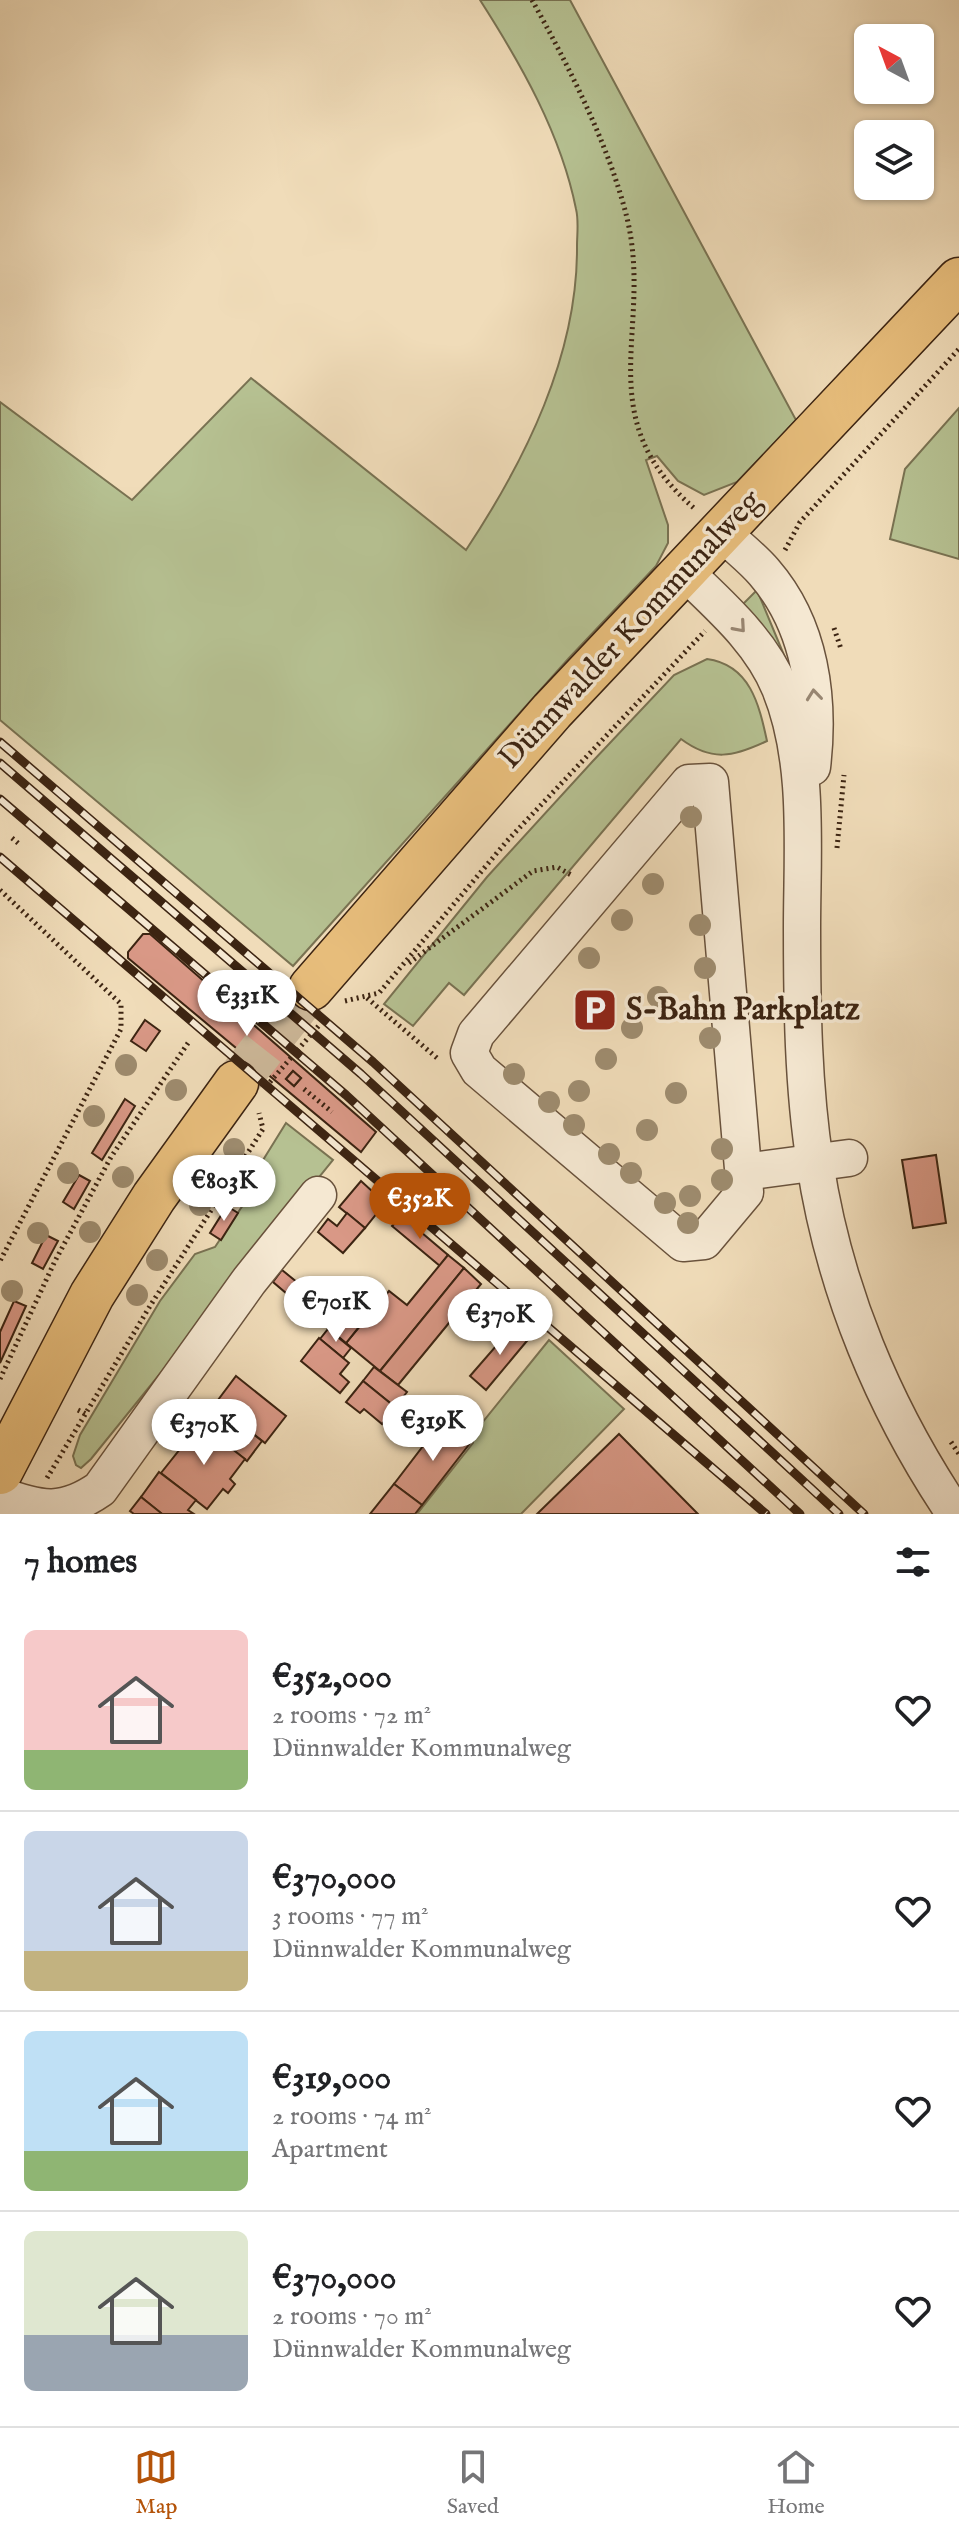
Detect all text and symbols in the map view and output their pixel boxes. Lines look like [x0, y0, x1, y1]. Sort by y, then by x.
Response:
north arrow [854, 24, 934, 104]
map controls [854, 24, 934, 200]
button: layers [854, 120, 934, 200]
street label: Dünnwalder Kommunalweg [491, 481, 772, 779]
one-way arrow [730, 618, 744, 633]
one-way arrow [806, 688, 823, 701]
pin: €331K [191, 970, 303, 1038]
text: €331K [215, 979, 279, 1012]
parking icon: S-Bahn Parkplatz [571, 986, 619, 1034]
place label: S-Bahn Parkplatz [626, 990, 860, 1031]
pin: €803K [168, 1155, 280, 1223]
text: €803K [191, 1164, 257, 1197]
pin: €352K [364, 1173, 476, 1241]
text: €352K [387, 1182, 453, 1215]
pin: €701K [280, 1276, 392, 1344]
text: €701K [302, 1285, 370, 1318]
pin: €370K [444, 1289, 556, 1357]
text: €370K [466, 1298, 534, 1331]
pin: €319K [377, 1395, 489, 1463]
pin: €370K [148, 1399, 260, 1467]
text: €319K [401, 1404, 465, 1437]
text: €370K [170, 1408, 238, 1441]
icon: filters [891, 1540, 935, 1584]
text: 7 homes [24, 1541, 137, 1584]
text: €352,000 [272, 1656, 392, 1699]
icon: home [88, 1662, 184, 1758]
icon: heart [891, 1688, 935, 1732]
text: 2 rooms · 72 m² [272, 1699, 431, 1732]
text: Dünnwalder Kommunalweg [272, 1732, 571, 1765]
text: €370,000 [272, 1857, 396, 1900]
icon: home [88, 1863, 184, 1959]
icon: heart [891, 1889, 935, 1933]
text: 3 rooms · 77 m² [272, 1900, 429, 1933]
text: Dünnwalder Kommunalweg [272, 1933, 571, 1966]
text: €319,000 [272, 2057, 391, 2100]
icon: home [88, 2063, 184, 2159]
icon: heart [891, 2089, 935, 2133]
text: 2 rooms · 74 m² [272, 2100, 432, 2133]
text: Apartment [272, 2133, 388, 2166]
text: €370,000 [272, 2257, 396, 2300]
icon: home [88, 2263, 184, 2359]
icon: heart [891, 2289, 935, 2333]
text: 2 rooms · 70 m² [272, 2300, 432, 2333]
text: Dünnwalder Kommunalweg [272, 2333, 571, 2366]
tab: Map [134, 2445, 178, 2521]
tab: Saved [447, 2445, 499, 2521]
tab: Home [767, 2445, 825, 2521]

